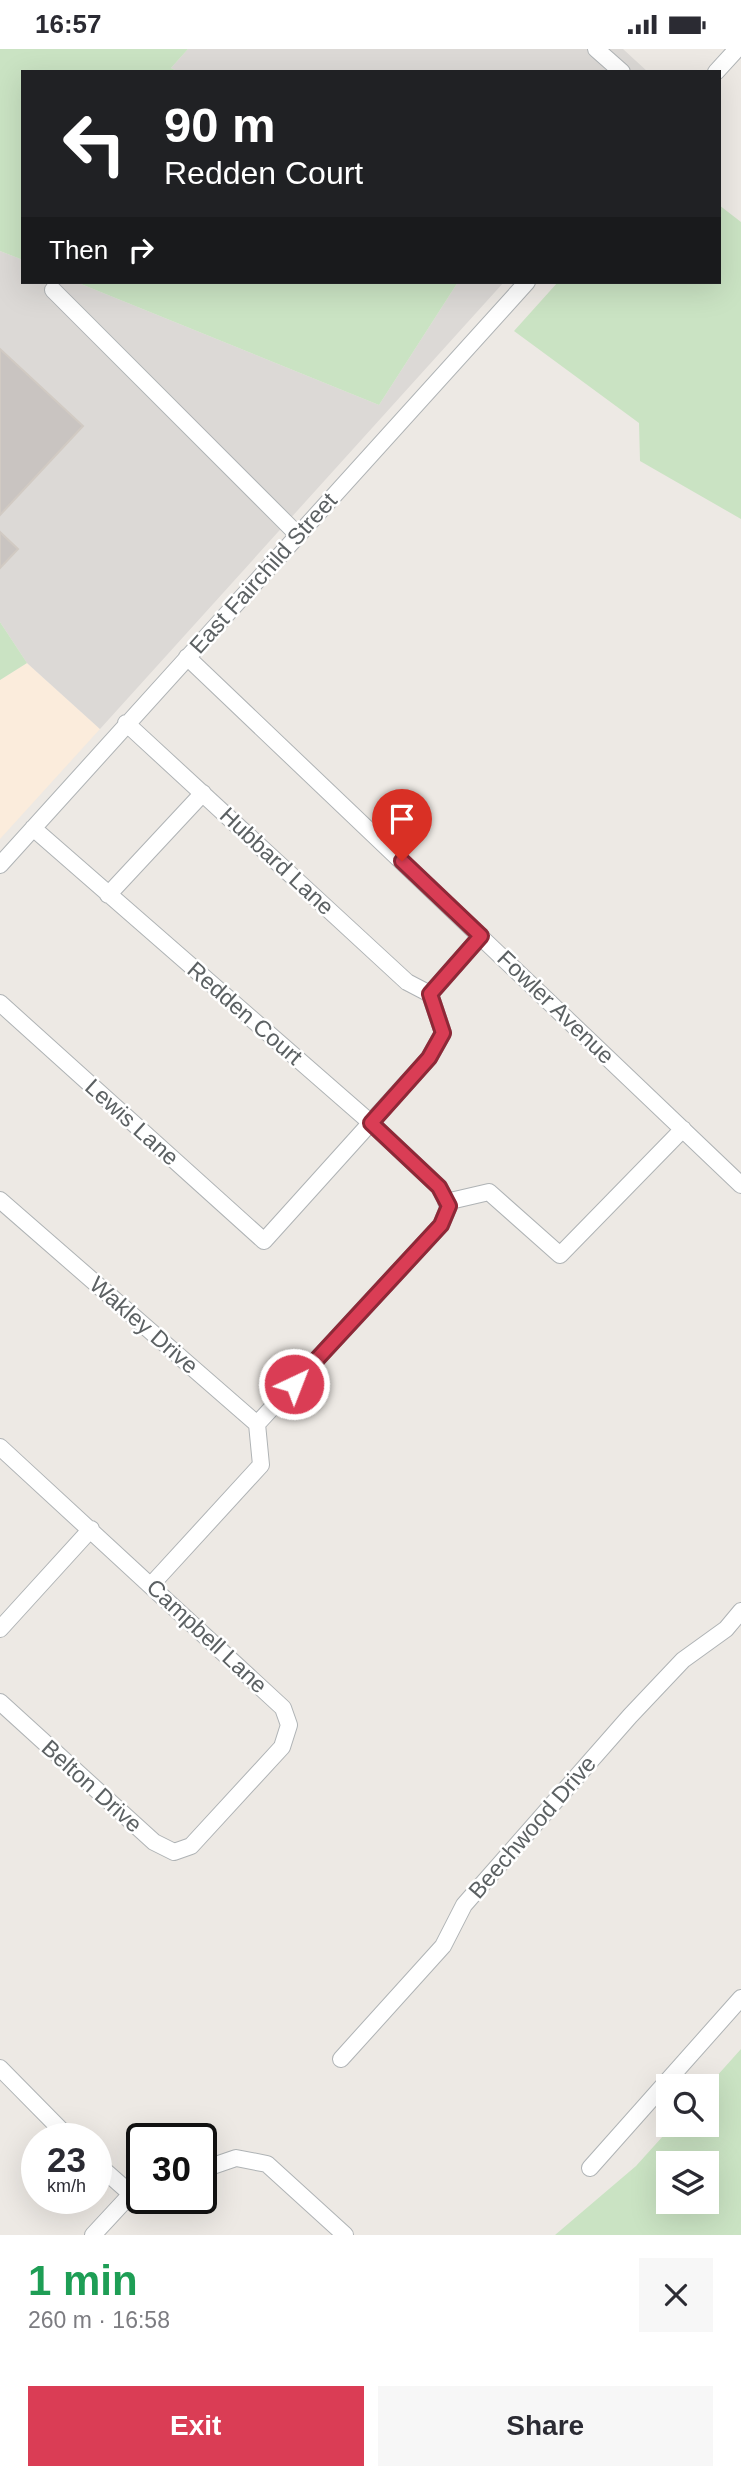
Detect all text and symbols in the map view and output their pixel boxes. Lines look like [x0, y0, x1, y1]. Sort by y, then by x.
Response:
text: 16:57 [35, 9, 102, 39]
icon: left [49, 98, 140, 189]
text: 90 m [164, 98, 276, 152]
text: Redden Court [164, 155, 363, 191]
icon: right [122, 231, 160, 269]
text: Then [49, 235, 108, 265]
street label: East Fairchild Street [184, 487, 342, 659]
pin [372, 789, 432, 861]
icon: arrive [383, 800, 421, 838]
street label: Hubbard Lane [215, 802, 339, 920]
street label: Fowler Avenue [492, 945, 620, 1069]
street label: Redden Court [182, 956, 308, 1070]
street label: Lewis Lane [80, 1073, 184, 1171]
street label: Wakley Drive [85, 1271, 203, 1379]
position arrow [257, 1347, 331, 1421]
street label: Campbell Lane [142, 1574, 272, 1698]
street label: Belton Drive [37, 1734, 147, 1838]
street label: Beechwood Drive [463, 1750, 601, 1904]
map controls [656, 2074, 719, 2214]
button: search [656, 2074, 719, 2137]
speed limit sign: 30 [126, 2123, 217, 2214]
text: 23 [47, 2140, 86, 2179]
button: layers [656, 2151, 719, 2214]
text: km/h [47, 2176, 86, 2196]
text: 1 min [28, 2257, 138, 2304]
button: close [639, 2258, 713, 2332]
text: 260 m · 16:58 [28, 2307, 170, 2333]
button: Exit [28, 2386, 364, 2466]
button: Share [378, 2386, 713, 2466]

